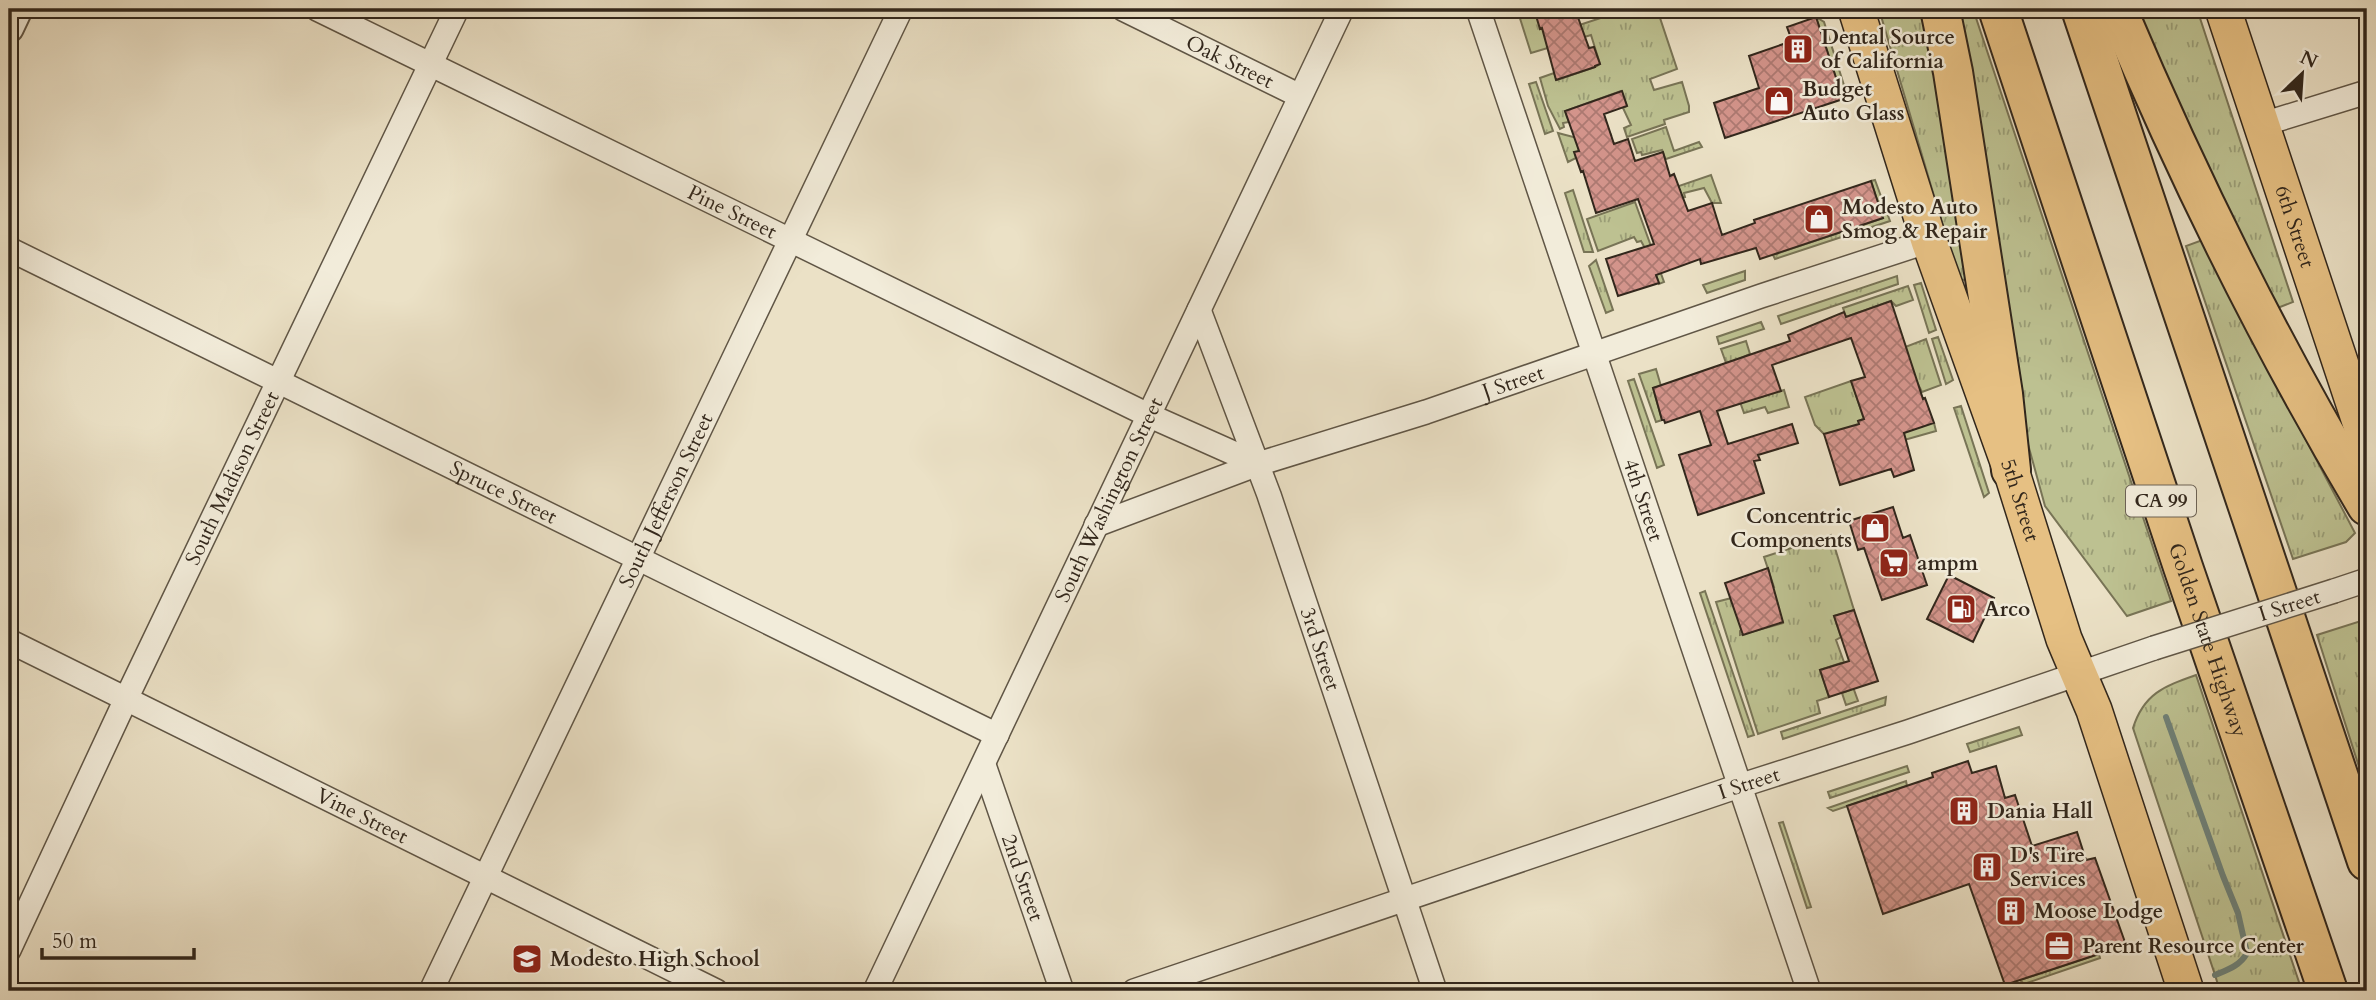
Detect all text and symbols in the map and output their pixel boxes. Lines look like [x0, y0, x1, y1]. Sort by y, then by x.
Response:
place label: Dental Source of California [1821, 23, 1955, 76]
street label: Oak Street [1181, 28, 1279, 96]
building icon: Dental Source of California [1781, 32, 1815, 66]
north arrow [2268, 38, 2338, 108]
text: N [2296, 44, 2322, 75]
place label: Budget Auto Glass [1802, 75, 1905, 128]
shop icon: Budget Auto Glass [1762, 84, 1796, 118]
street label: Pine Street [683, 178, 782, 246]
street label: 6th Street [2268, 181, 2322, 272]
place label: Modesto Auto Smog & Repair [1842, 193, 1988, 246]
shop icon: Modesto Auto Smog & Repair [1802, 202, 1836, 236]
street label: J Street [1475, 358, 1548, 407]
street label: South Madison Street [178, 386, 286, 570]
street label: South Washington Street [1047, 392, 1170, 607]
street label: South Jefferson Street [612, 408, 720, 592]
street label: Spruce Street [445, 454, 562, 531]
street label: 4th Street [1616, 455, 1671, 545]
street label: 5th Street [1994, 455, 2047, 545]
road number: CA 99 [2126, 486, 2196, 516]
place label: Concentric Components [1730, 502, 1852, 555]
shop icon: Concentric Components [1858, 511, 1892, 545]
street label: Golden State Highway [2161, 539, 2255, 741]
supermarket icon: ampm [1877, 546, 1911, 580]
place label: ampm [1917, 549, 1979, 578]
street label: I Street [2255, 582, 2324, 629]
fuel station icon: Arco [1944, 592, 1978, 626]
place label: Arco [1984, 595, 2030, 624]
street label: 3rd Street [1293, 604, 1348, 694]
street label: I Street [1714, 759, 1784, 807]
street label: Vine Street [311, 781, 413, 851]
building icon: Dania Hall [1947, 794, 1981, 828]
place label: Dania Hall [1987, 797, 2093, 826]
street label: 2nd Street [994, 830, 1051, 925]
place label: D's Tire Services [2010, 841, 2086, 894]
building icon: D's Tire Services [1970, 850, 2004, 884]
building icon: Moose Lodge [1994, 894, 2028, 928]
place label: Moose Lodge [2034, 897, 2163, 926]
scale bar [42, 916, 194, 960]
text: 50 m [52, 927, 97, 956]
office icon: Parent Resource Center [2042, 929, 2076, 963]
place label: Parent Resource Center [2082, 932, 2304, 961]
school or university icon: Modesto High School [510, 942, 544, 976]
place label: Modesto High School [550, 945, 760, 974]

